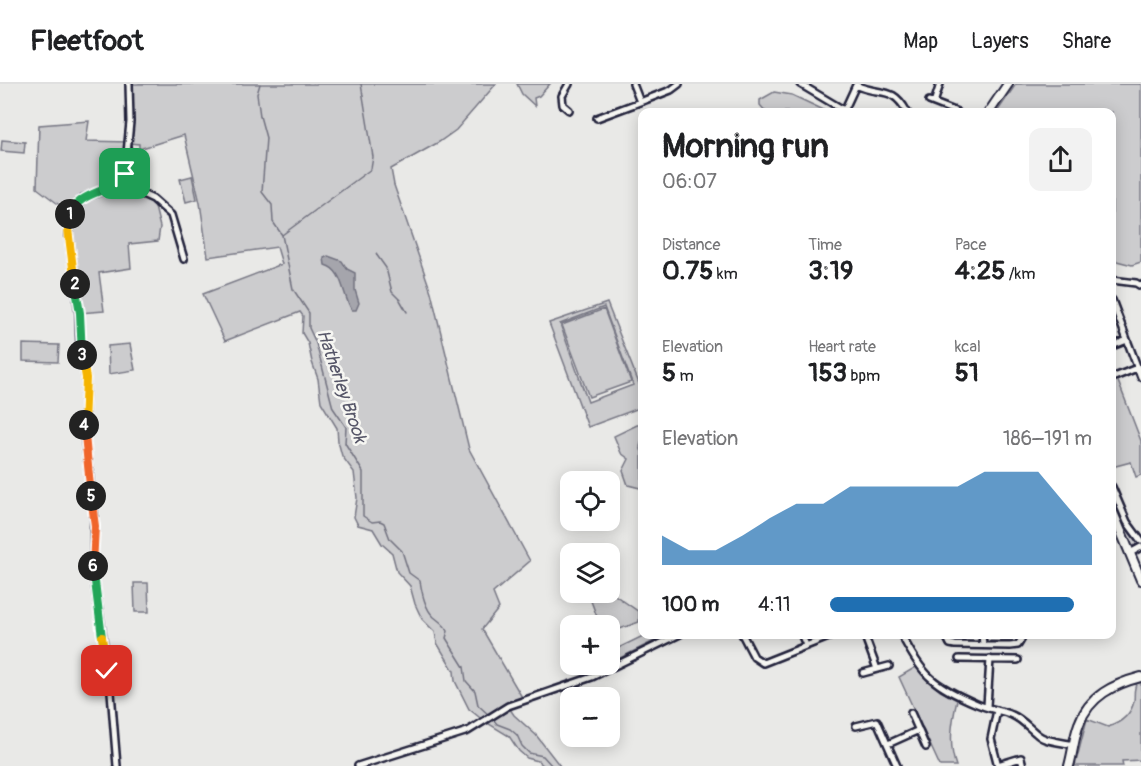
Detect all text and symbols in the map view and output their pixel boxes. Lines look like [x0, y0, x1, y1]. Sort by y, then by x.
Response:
text: Fleetfoot [30, 24, 143, 59]
text: Map [903, 28, 938, 55]
text: Layers [971, 28, 1029, 55]
text: Share [1062, 28, 1111, 55]
text: Morning run [662, 126, 829, 167]
button: share [1029, 128, 1092, 191]
pin [99, 148, 150, 199]
icon: arrive [108, 157, 141, 190]
text: 06:07 [662, 169, 717, 194]
pin: 1 [55, 199, 85, 229]
text: 1 [67, 204, 73, 224]
text: Distance [662, 235, 721, 255]
text: Time [808, 235, 842, 255]
text: Pace [955, 235, 986, 255]
text: 0.75 [662, 255, 713, 287]
text: 3:19 [808, 255, 853, 287]
text: 4:25 [955, 255, 1005, 287]
text: km [713, 264, 738, 284]
text: /km [1005, 264, 1035, 284]
pin: 2 [60, 269, 90, 299]
text: 2 [71, 274, 79, 294]
water label: Hatherley Brook [311, 327, 372, 447]
text: Elevation [662, 337, 723, 357]
text: Heart rate [808, 337, 876, 357]
text: kcal [955, 337, 981, 357]
pin: 3 [67, 340, 97, 370]
text: 3 [78, 345, 86, 365]
text: 5 [662, 357, 676, 389]
text: 153 [808, 357, 847, 389]
text: 51 [955, 357, 979, 389]
text: m [676, 366, 694, 386]
text: bpm [847, 366, 880, 386]
pin: 4 [69, 410, 99, 440]
text: 4 [79, 415, 89, 435]
text: Elevation [662, 426, 738, 451]
text: 186–191 m [1003, 426, 1092, 451]
map controls [560, 471, 620, 747]
button: locate [560, 471, 620, 531]
pin: 5 [76, 481, 106, 511]
text: 5 [87, 486, 95, 506]
button: layers [560, 543, 620, 603]
pin: 6 [78, 551, 108, 581]
text: 6 [88, 556, 98, 576]
text: 100 m [662, 592, 719, 617]
text: 4:11 [758, 592, 791, 617]
button: + [560, 615, 620, 675]
pin [81, 645, 132, 696]
icon: check [90, 654, 123, 687]
button: − [560, 687, 620, 747]

